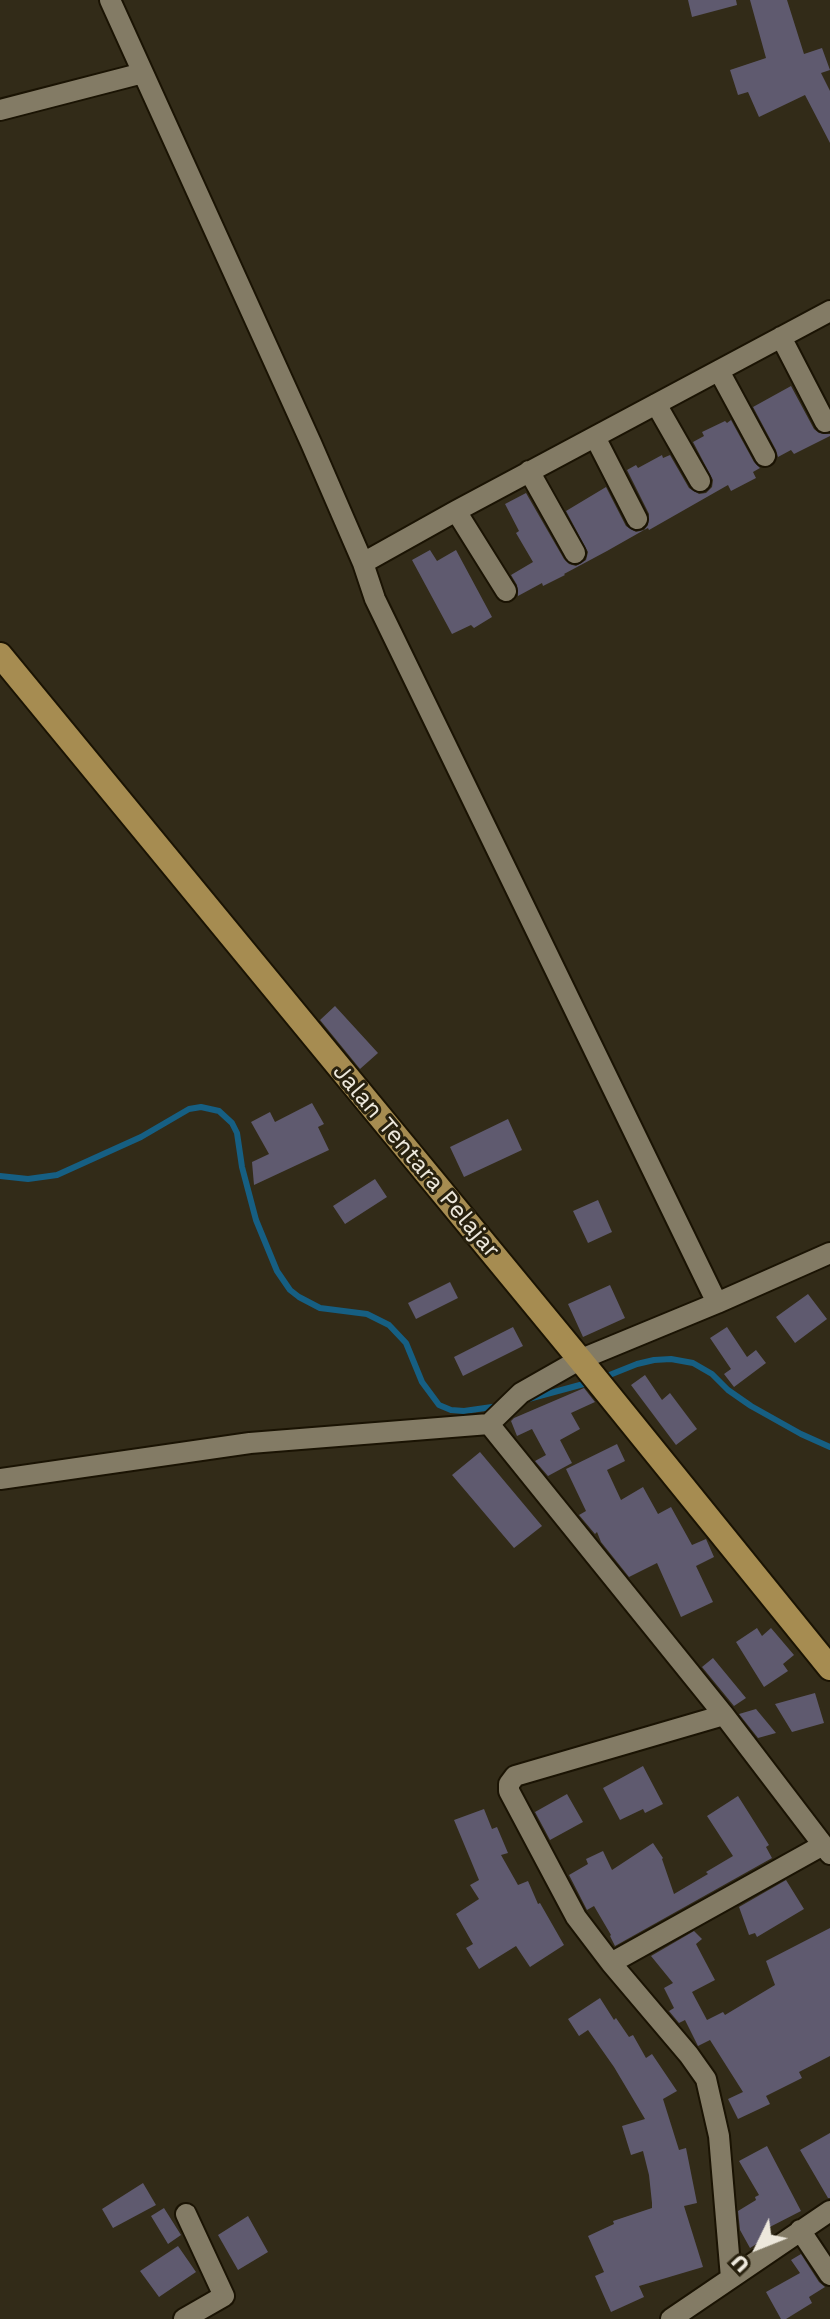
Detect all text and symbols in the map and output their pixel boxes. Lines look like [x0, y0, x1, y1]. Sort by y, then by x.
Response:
street label: Jalan Tentara Pelajar [326, 1058, 506, 1264]
north arrow [718, 2207, 798, 2287]
text: U [726, 2249, 755, 2278]

